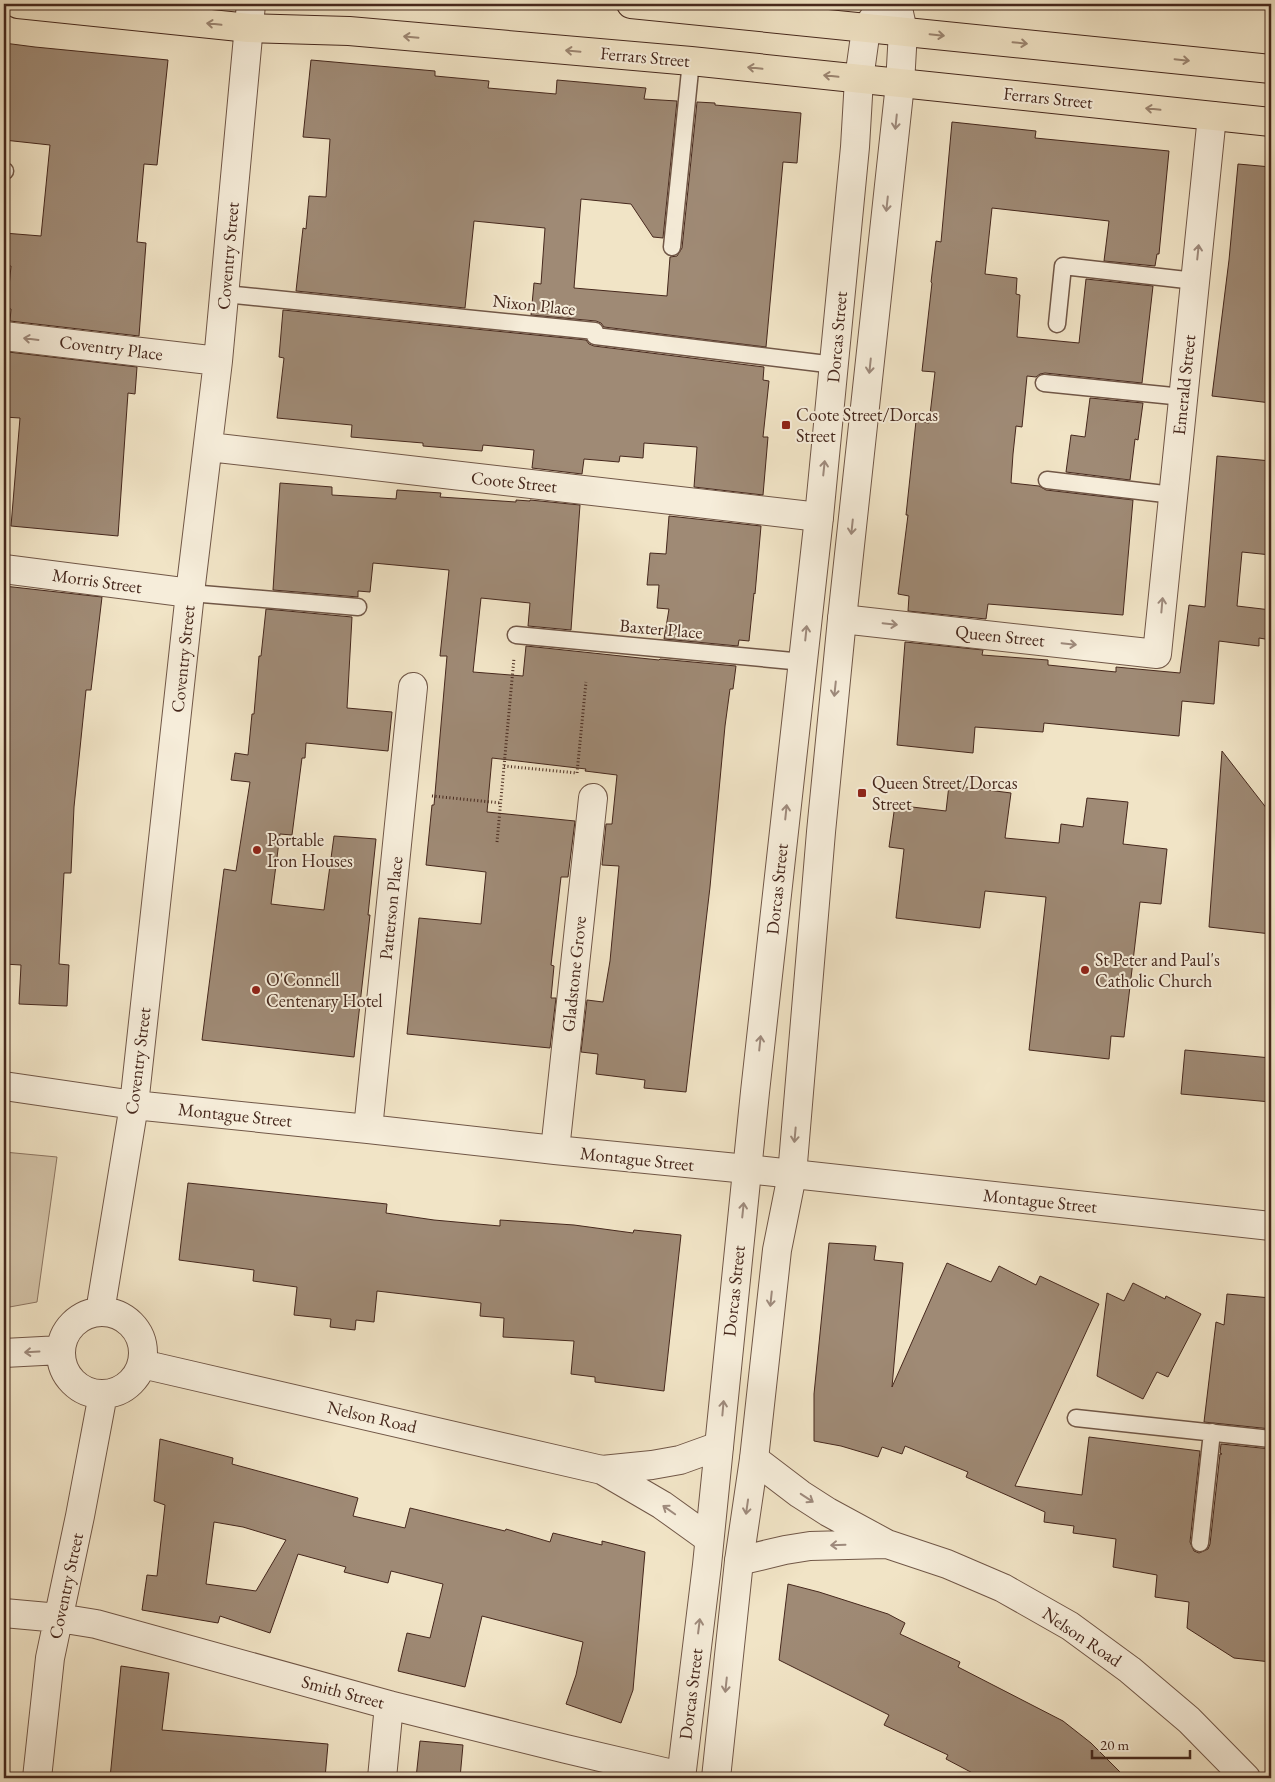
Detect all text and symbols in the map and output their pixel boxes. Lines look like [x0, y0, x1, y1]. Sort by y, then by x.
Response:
one-way arrow [206, 19, 222, 29]
one-way arrow [929, 30, 945, 40]
one-way arrow [403, 32, 419, 42]
one-way arrow [1012, 39, 1028, 48]
street label: Ferrars Street [599, 41, 691, 72]
one-way arrow [565, 46, 581, 55]
one-way arrow [1173, 55, 1189, 65]
one-way arrow [747, 63, 763, 72]
one-way arrow [823, 71, 839, 81]
street label: Ferrars Street [1002, 81, 1094, 114]
one-way arrow [1145, 105, 1161, 114]
one-way arrow [891, 113, 901, 129]
one-way arrow [882, 196, 892, 212]
street label: Coventry Street [211, 201, 244, 311]
one-way arrow [1193, 244, 1203, 260]
street label: Nixon Place [491, 289, 577, 320]
street label: Dorcas Street [821, 290, 852, 384]
street label: Coventry Place [58, 330, 164, 365]
street label: Emerald Street [1167, 333, 1200, 436]
one-way arrow [23, 334, 39, 344]
one-way arrow [865, 358, 875, 374]
place label: Coote Street/Dorcas Street [796, 403, 938, 447]
marker: Coote Street/Dorcas Street [780, 419, 792, 431]
one-way arrow [819, 461, 829, 477]
street label: Coote Street [470, 466, 559, 497]
one-way arrow [847, 519, 857, 535]
street label: Morris Street [51, 563, 144, 598]
one-way arrow [1157, 598, 1167, 614]
street label: Coventry Street [165, 604, 200, 714]
street label: Baxter Place [619, 613, 703, 644]
one-way arrow [882, 619, 898, 629]
street label: Queen Street [954, 619, 1046, 652]
one-way arrow [801, 626, 811, 642]
one-way arrow [1061, 639, 1077, 649]
one-way arrow [830, 681, 840, 697]
place label: Queen Street/Dorcas Street [872, 771, 1018, 815]
marker: Queen Street/Dorcas Street [856, 787, 868, 799]
one-way arrow [781, 805, 791, 821]
place label: Portable Iron Houses [267, 828, 353, 872]
street label: Dorcas Street [760, 842, 793, 936]
marker: Portable Iron Houses [251, 844, 263, 856]
street label: Patterson Place [374, 855, 407, 961]
street label: Gladstone Grove [556, 915, 591, 1033]
place label: St Peter and Paul's Catholic Church [1095, 948, 1220, 992]
marker: St Peter and Paul's Catholic Church [1079, 964, 1091, 976]
place label: O'Connell Centenary Hotel [266, 968, 383, 1012]
marker: O'Connell Centenary Hotel [250, 984, 262, 996]
street label: Coventry Street [120, 1006, 156, 1116]
one-way arrow [755, 1036, 765, 1052]
street label: Montague Street [177, 1097, 294, 1132]
one-way arrow [790, 1127, 800, 1143]
street label: Montague Street [579, 1141, 696, 1176]
street label: Montague Street [982, 1183, 1099, 1218]
one-way arrow [738, 1202, 748, 1218]
street label: Dorcas Street [717, 1244, 750, 1338]
one-way arrow [766, 1290, 776, 1306]
one-way arrow [25, 1347, 41, 1356]
street label: Nelson Road [325, 1395, 420, 1438]
one-way arrow [718, 1401, 728, 1417]
one-way arrow [800, 1493, 814, 1503]
one-way arrow [742, 1499, 752, 1515]
one-way arrow [662, 1505, 676, 1515]
street label: Coventry Street [43, 1530, 88, 1641]
one-way arrow [830, 1540, 846, 1550]
street label: Nelson Road [1038, 1602, 1127, 1672]
one-way arrow [694, 1618, 704, 1634]
street label: Dorcas Street [674, 1647, 708, 1741]
street label: Smith Street [299, 1669, 387, 1714]
one-way arrow [721, 1676, 731, 1692]
scale bar [1092, 1727, 1190, 1759]
text: 20 m [1100, 1735, 1129, 1754]

